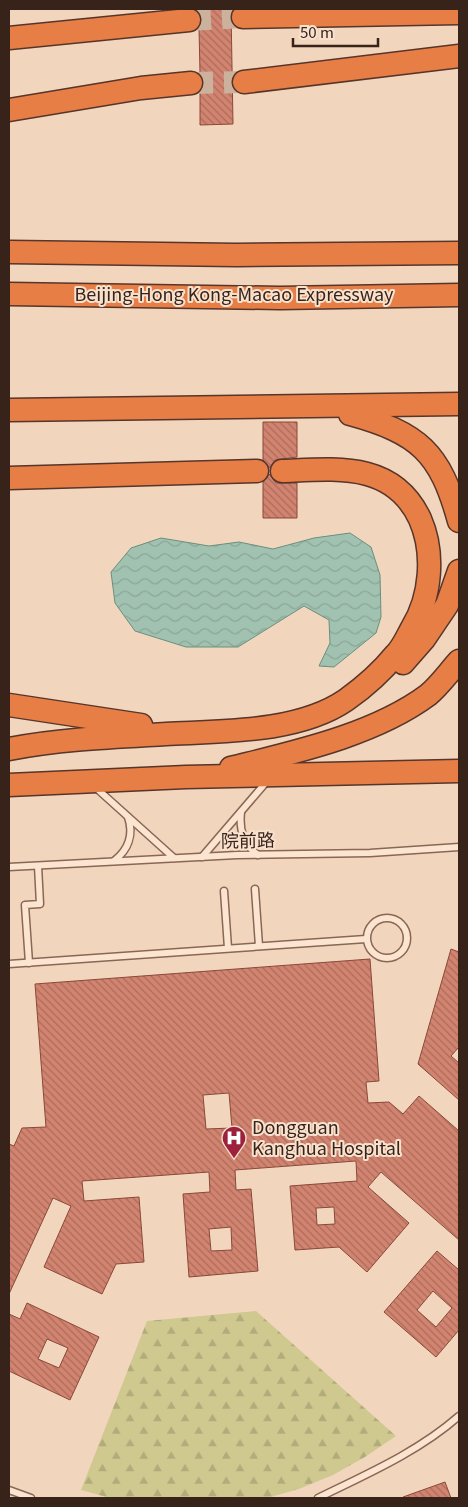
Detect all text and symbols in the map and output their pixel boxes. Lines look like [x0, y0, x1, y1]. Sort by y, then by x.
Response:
scale bar [293, 15, 378, 47]
text: 50 m [300, 21, 334, 42]
street label: Beijing-Hong Kong-Macao Expressway [75, 280, 394, 306]
street label: 院前路 [221, 826, 275, 852]
place label: Dongguan Kanghua Hospital [252, 1113, 401, 1160]
hospital icon: Dongguan Kanghua Hospital [221, 1125, 247, 1159]

